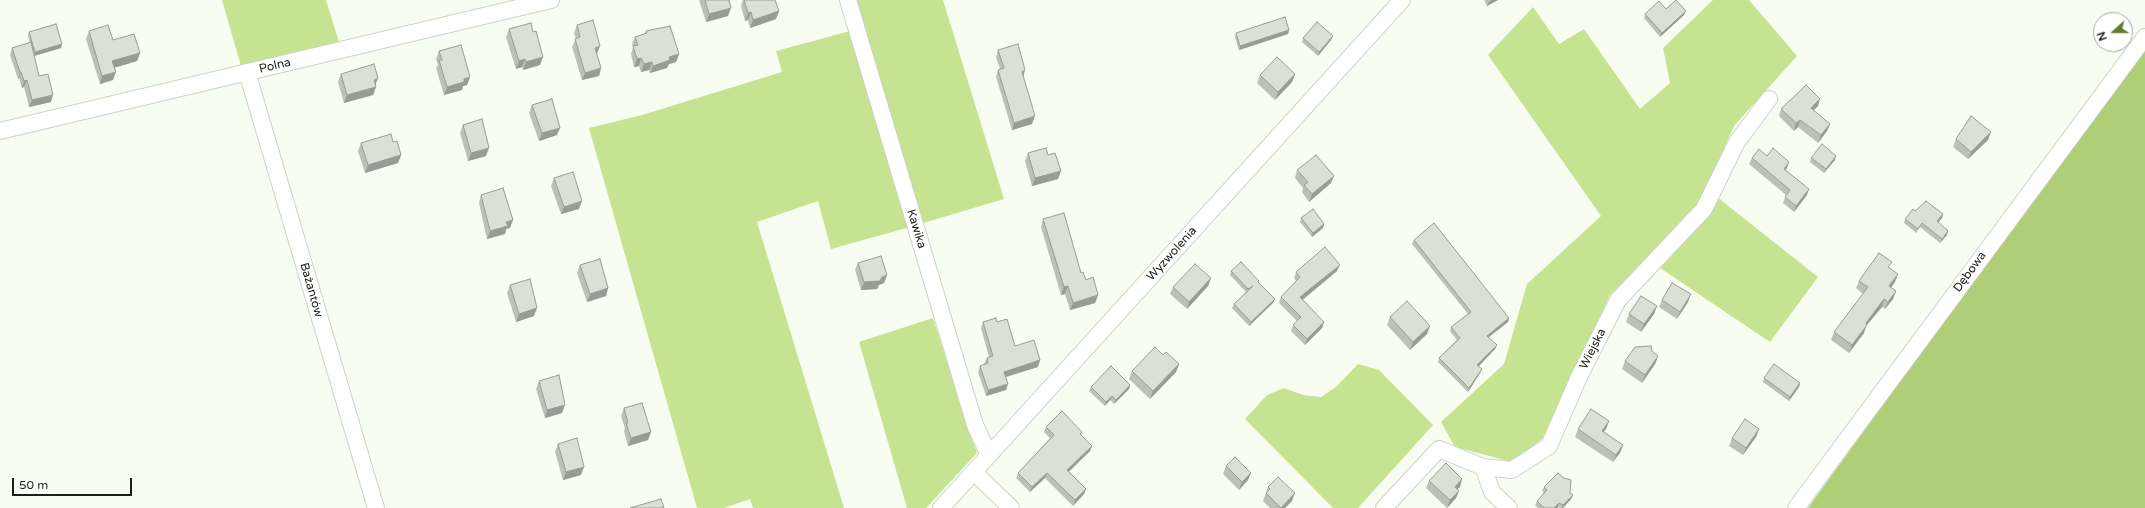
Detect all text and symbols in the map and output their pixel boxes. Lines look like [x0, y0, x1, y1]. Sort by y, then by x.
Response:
north arrow [2093, 12, 2133, 52]
text: N [2095, 30, 2110, 43]
street label: Polna [258, 55, 292, 77]
street label: Kawika [903, 208, 929, 250]
street label: Wyzwolenia [1144, 224, 1200, 284]
street label: Dębowa [1950, 249, 1990, 295]
street label: Bażantów [296, 261, 326, 319]
street label: Wiejska [1577, 326, 1609, 372]
scale bar [14, 470, 134, 496]
text: 50 m [19, 478, 48, 492]

